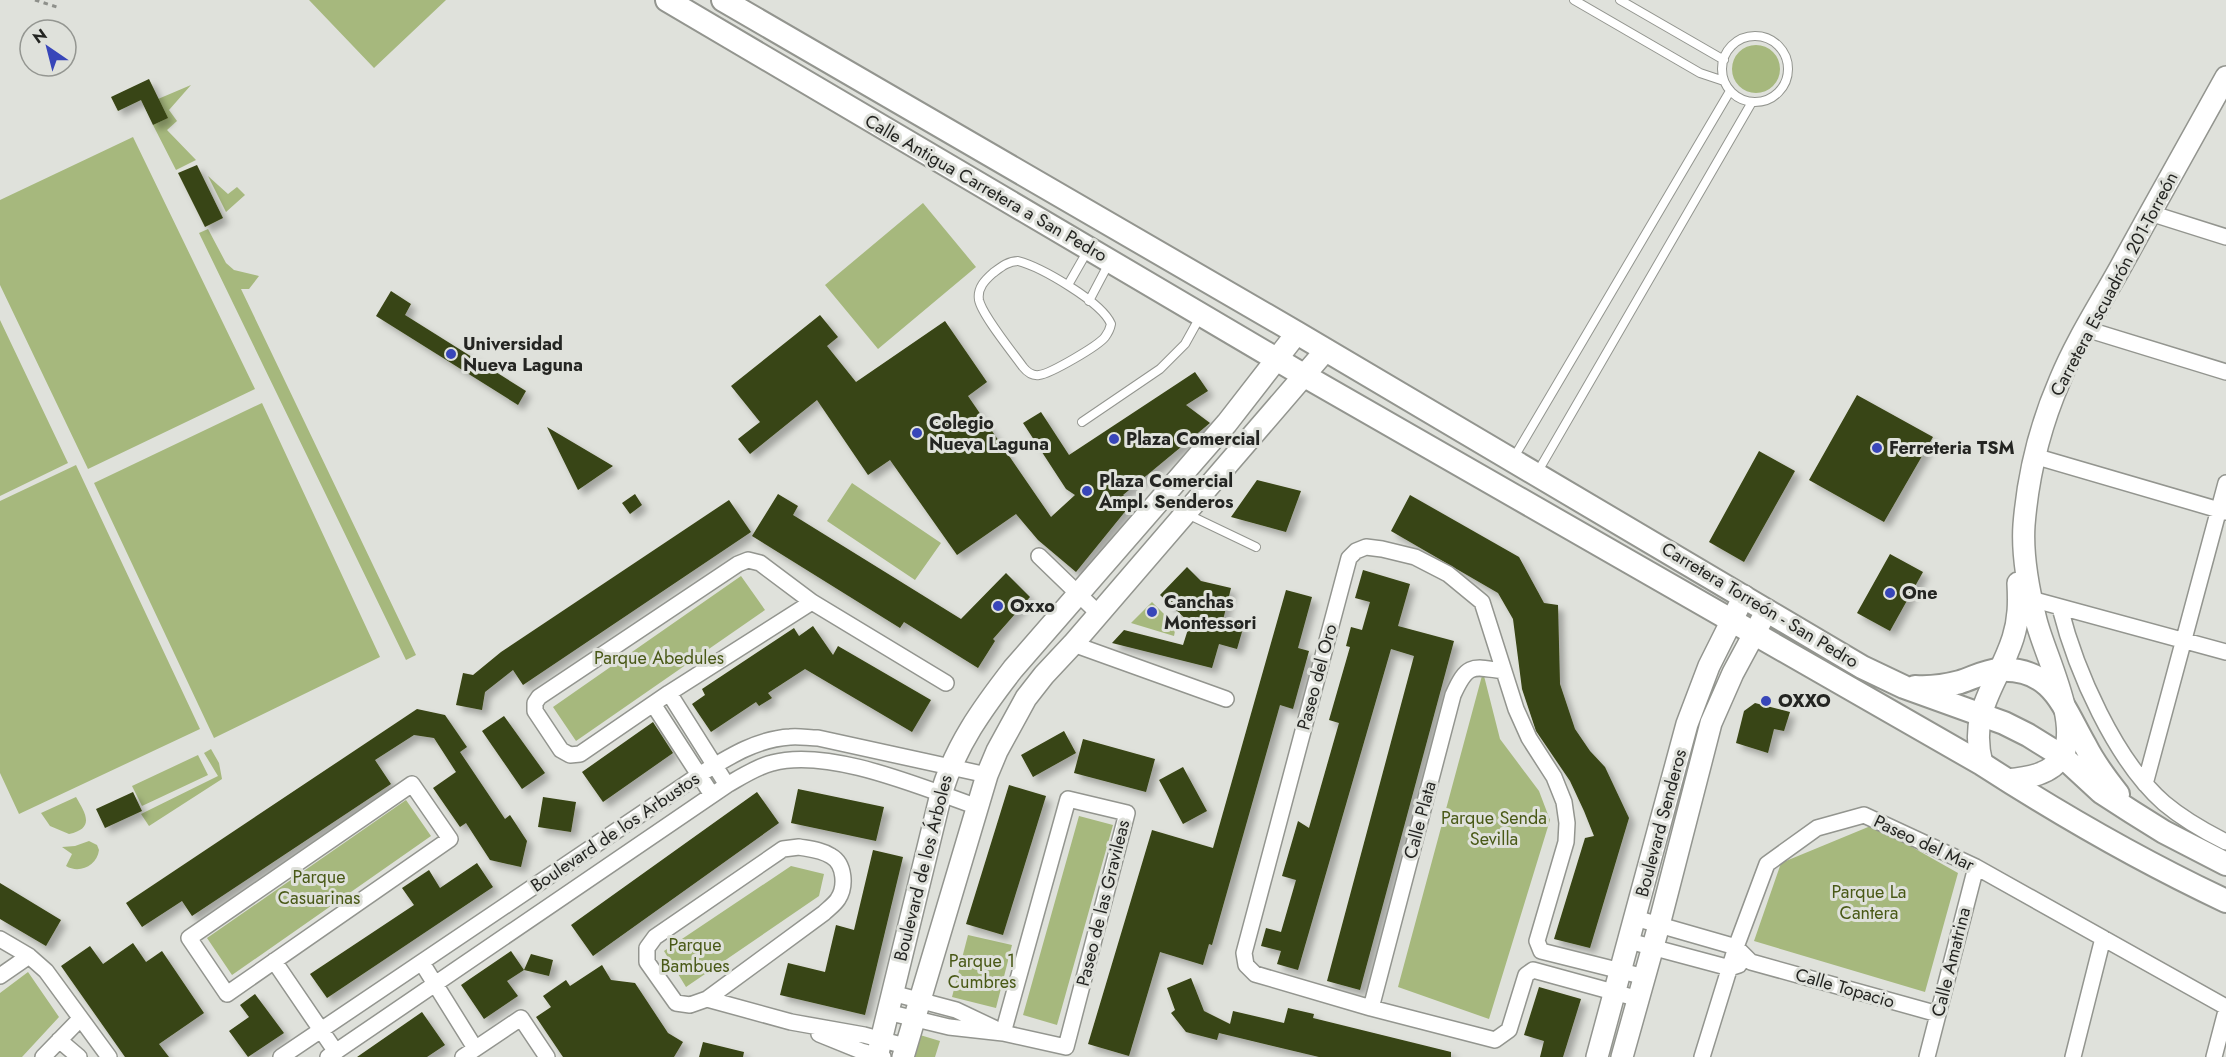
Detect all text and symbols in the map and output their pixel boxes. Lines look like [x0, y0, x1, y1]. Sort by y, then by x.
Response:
north arrow [18, 18, 78, 78]
text: N [28, 23, 51, 49]
street label: Calle Antigua Carretera a San Pedro [860, 108, 1112, 268]
street label: Carretera Escuadrón 201-Torreón [2044, 167, 2184, 401]
place label: Universidad Nueva Laguna [463, 331, 583, 378]
marker: Universidad Nueva Laguna [444, 347, 458, 361]
place label: Colegio Nueva Laguna [929, 410, 1049, 457]
marker: Colegio Nueva Laguna [910, 426, 924, 440]
place label: Plaza Comercial [1126, 426, 1260, 452]
marker: Plaza Comercial [1107, 432, 1121, 446]
place label: Ferreteria TSM [1889, 435, 2014, 461]
marker: Ferreteria TSM [1870, 441, 1884, 455]
place label: Plaza Comercial Ampl. Senderos [1098, 468, 1233, 515]
marker: Plaza Comercial Ampl. Senderos [1080, 484, 1094, 498]
street label: Carretera Torreón - San Pedro [1657, 536, 1864, 674]
place label: One [1902, 580, 1937, 606]
marker: One [1883, 586, 1897, 600]
place label: Canchas Montessori [1164, 589, 1256, 636]
place label: Oxxo [1010, 593, 1055, 619]
marker: Oxxo [991, 599, 1005, 613]
marker: Canchas Montessori [1145, 605, 1159, 619]
street label: Paseo del Oro [1290, 621, 1344, 733]
park label: Parque Abedules [594, 645, 724, 671]
place label: OXXO [1778, 688, 1831, 714]
marker: OXXO [1759, 694, 1773, 708]
street label: Boulevard Senderos [1629, 746, 1693, 900]
street label: Boulevard de los Arbustos [525, 766, 705, 898]
street label: Boulevard de los Árboles [887, 772, 959, 964]
street label: Calle Plata [1397, 778, 1443, 862]
park label: Parque Senda Sevilla [1441, 805, 1547, 852]
street label: Paseo del Mar [1869, 808, 1979, 878]
street label: Paseo de las Gravileas [1070, 817, 1136, 989]
park label: Parque Casuarinas [278, 864, 360, 911]
park label: Parque La Cantera [1831, 879, 1907, 926]
street label: Calle Amatrina [1925, 905, 1977, 1019]
park label: Parque Bambues [661, 932, 729, 979]
park label: Parque 1 Cumbres [948, 948, 1016, 995]
street label: Calle Topacio [1792, 961, 1898, 1015]

